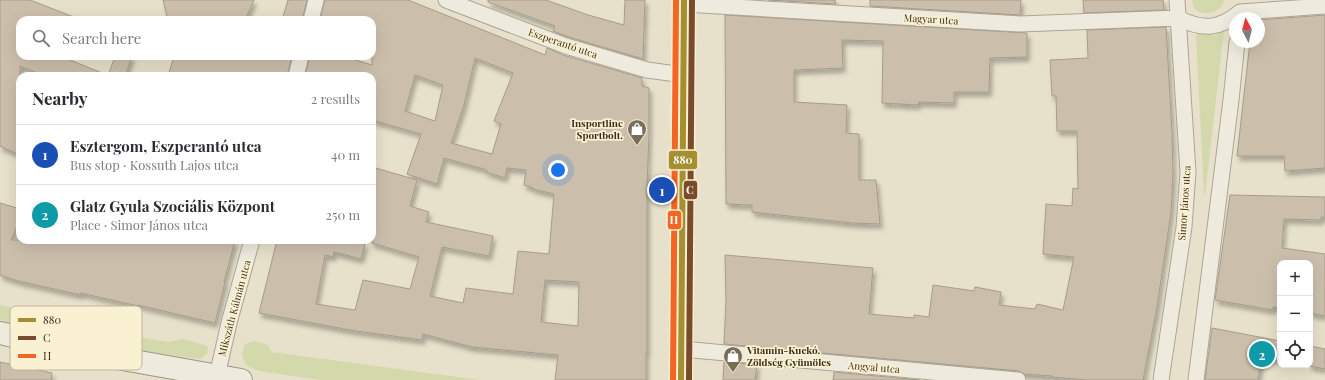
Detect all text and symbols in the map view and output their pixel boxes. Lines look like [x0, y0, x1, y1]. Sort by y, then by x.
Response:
street label: Magyar utca [903, 11, 959, 27]
north arrow [1229, 12, 1265, 48]
search box [16, 16, 376, 60]
street label: Eszperantó utca [527, 25, 599, 61]
icon: search [30, 27, 52, 49]
text: Search here [62, 28, 141, 48]
text: Nearby [32, 87, 87, 109]
text: 2 results [311, 90, 360, 107]
place label: Insportline Sportbolt. [571, 116, 623, 142]
shop icon: Insportline Sportbolt. [626, 118, 648, 146]
text: Esztergom, Eszperantó utca [70, 136, 262, 156]
text: 1 [43, 146, 47, 163]
text: 40 m [331, 146, 360, 163]
line badge: 880 [668, 150, 698, 170]
text: 880 [673, 152, 693, 167]
text: Bus stop · Kossuth Lajos utca [70, 156, 239, 173]
your location [548, 160, 568, 180]
street label: Simor János utca [1174, 165, 1194, 241]
pin: 1 [649, 175, 675, 205]
line badge: C [683, 180, 698, 200]
text: C [686, 182, 694, 197]
text: Glatz Gyula Szociális Központ [70, 196, 275, 216]
text: 2 [42, 206, 48, 223]
text: 250 m [326, 206, 360, 223]
line badge: H [667, 210, 682, 230]
text: H [670, 212, 679, 227]
text: Place · Simor János utca [70, 216, 208, 233]
street label: Mikszáth Kálmán utca [214, 258, 254, 358]
map controls [1277, 260, 1313, 368]
button: + [1277, 260, 1313, 296]
button: − [1277, 296, 1313, 332]
legend [10, 306, 142, 370]
text: 880 [43, 312, 61, 327]
text: C [43, 330, 51, 345]
button: locate [1277, 332, 1313, 368]
pin: 2 [1249, 339, 1275, 369]
place label: Vitamin-Kuckó. Zöldség Gyümölcs [746, 343, 831, 369]
shop icon: Vitamin-Kuckó. Zöldség Gyümölcs [722, 345, 744, 373]
text: H [43, 348, 51, 363]
street label: Angyal utca [847, 358, 900, 376]

